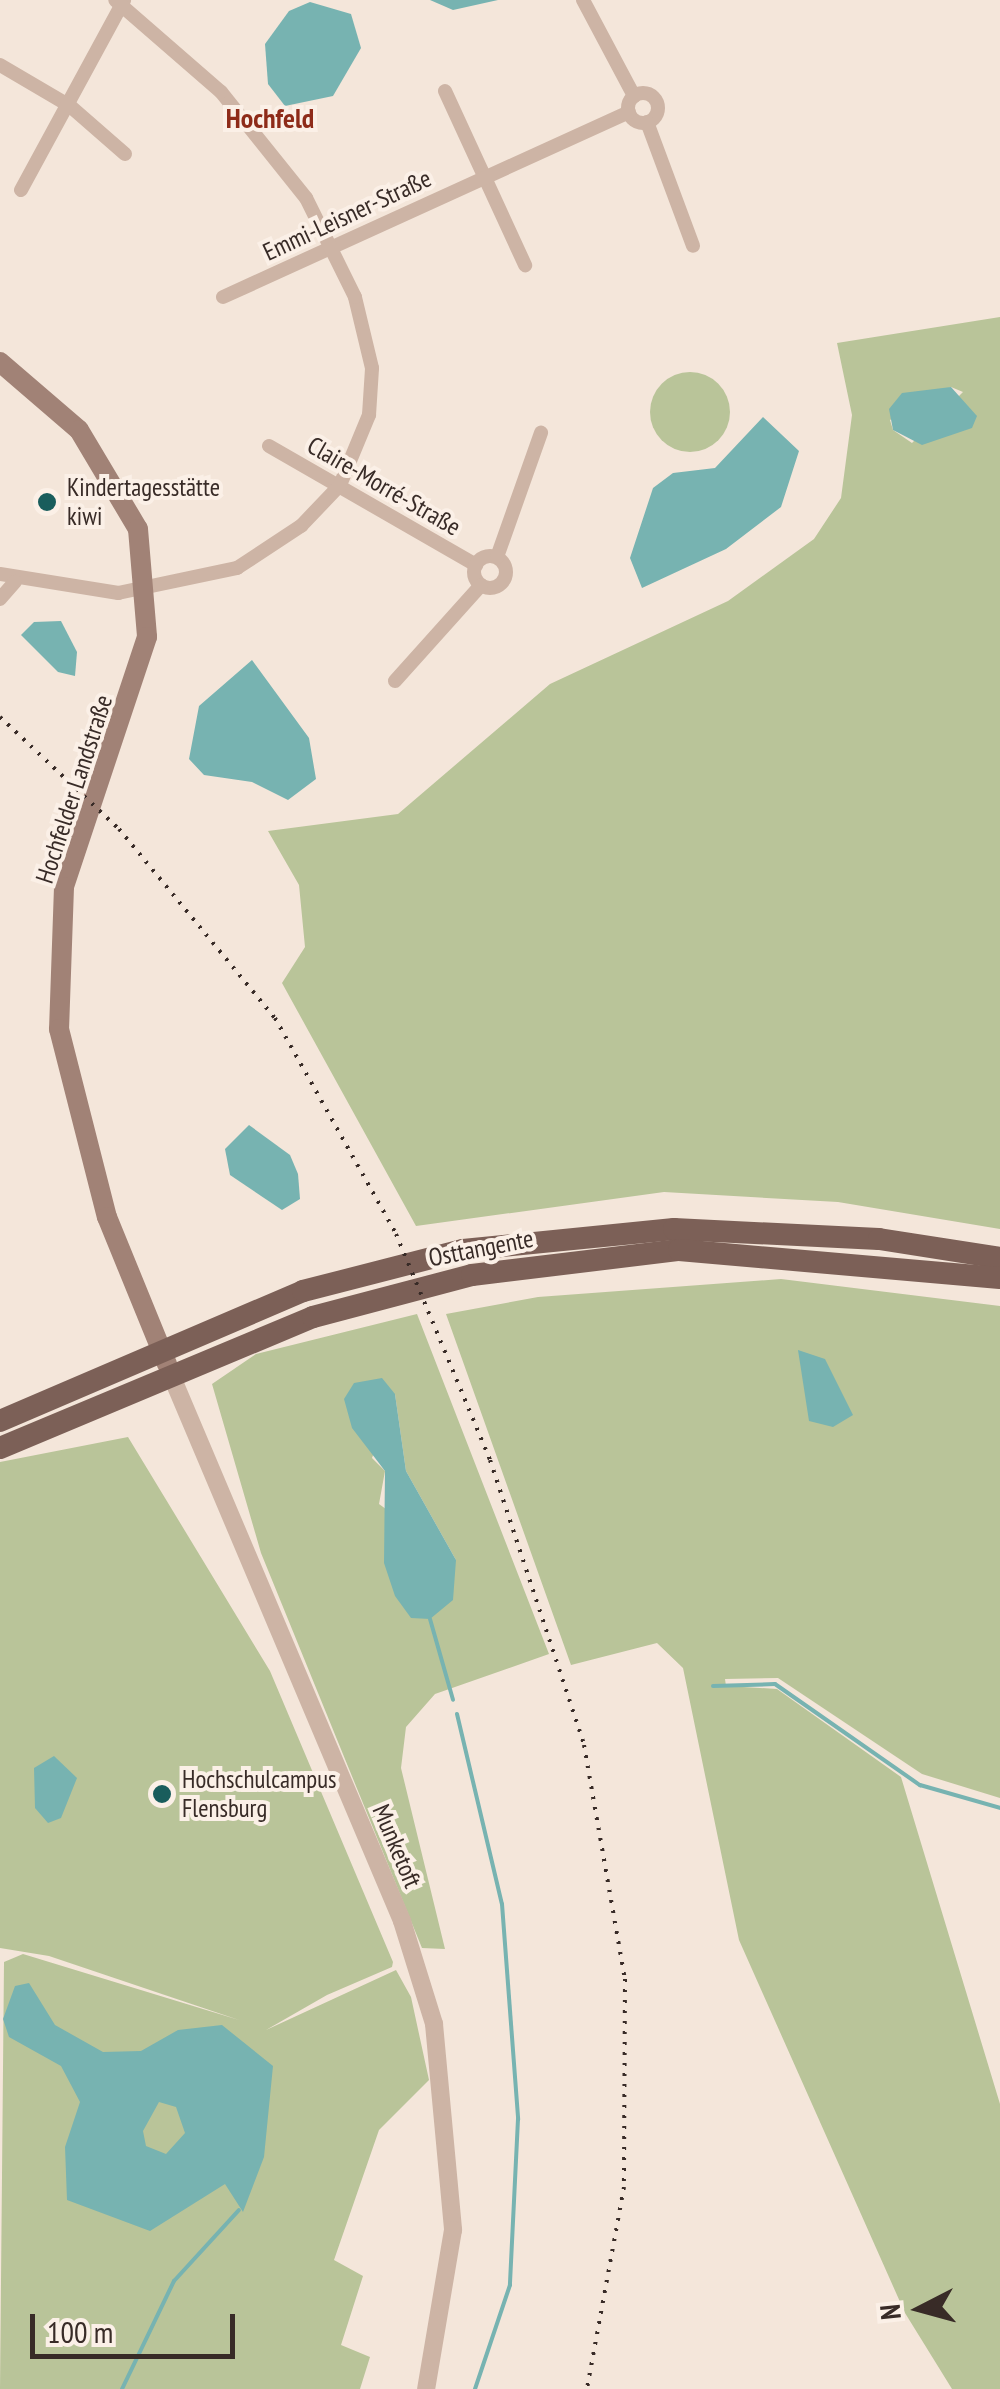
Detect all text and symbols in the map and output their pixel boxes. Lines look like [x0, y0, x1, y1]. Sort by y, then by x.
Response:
district label: Hochfeld [226, 101, 314, 135]
street label: Emmi-Leisner-Straße [258, 163, 436, 267]
street label: Claire-Morré-Straße [302, 430, 466, 542]
place label: Kindertagesstätte kiwi [67, 473, 220, 532]
marker: Kindertagesstätte kiwi [36, 491, 58, 513]
street label: Hochfelder Landstraße [29, 691, 119, 887]
street label: Osttangente [426, 1223, 536, 1273]
place label: Hochschulcampus Flensburg [182, 1765, 336, 1824]
marker: Hochschulcampus Flensburg [151, 1783, 173, 1805]
street label: Munketoft [366, 1800, 428, 1892]
north arrow [870, 2259, 970, 2359]
scale bar [35, 2294, 240, 2356]
text: N [870, 2303, 909, 2322]
text: 100 m [47, 2312, 113, 2351]

